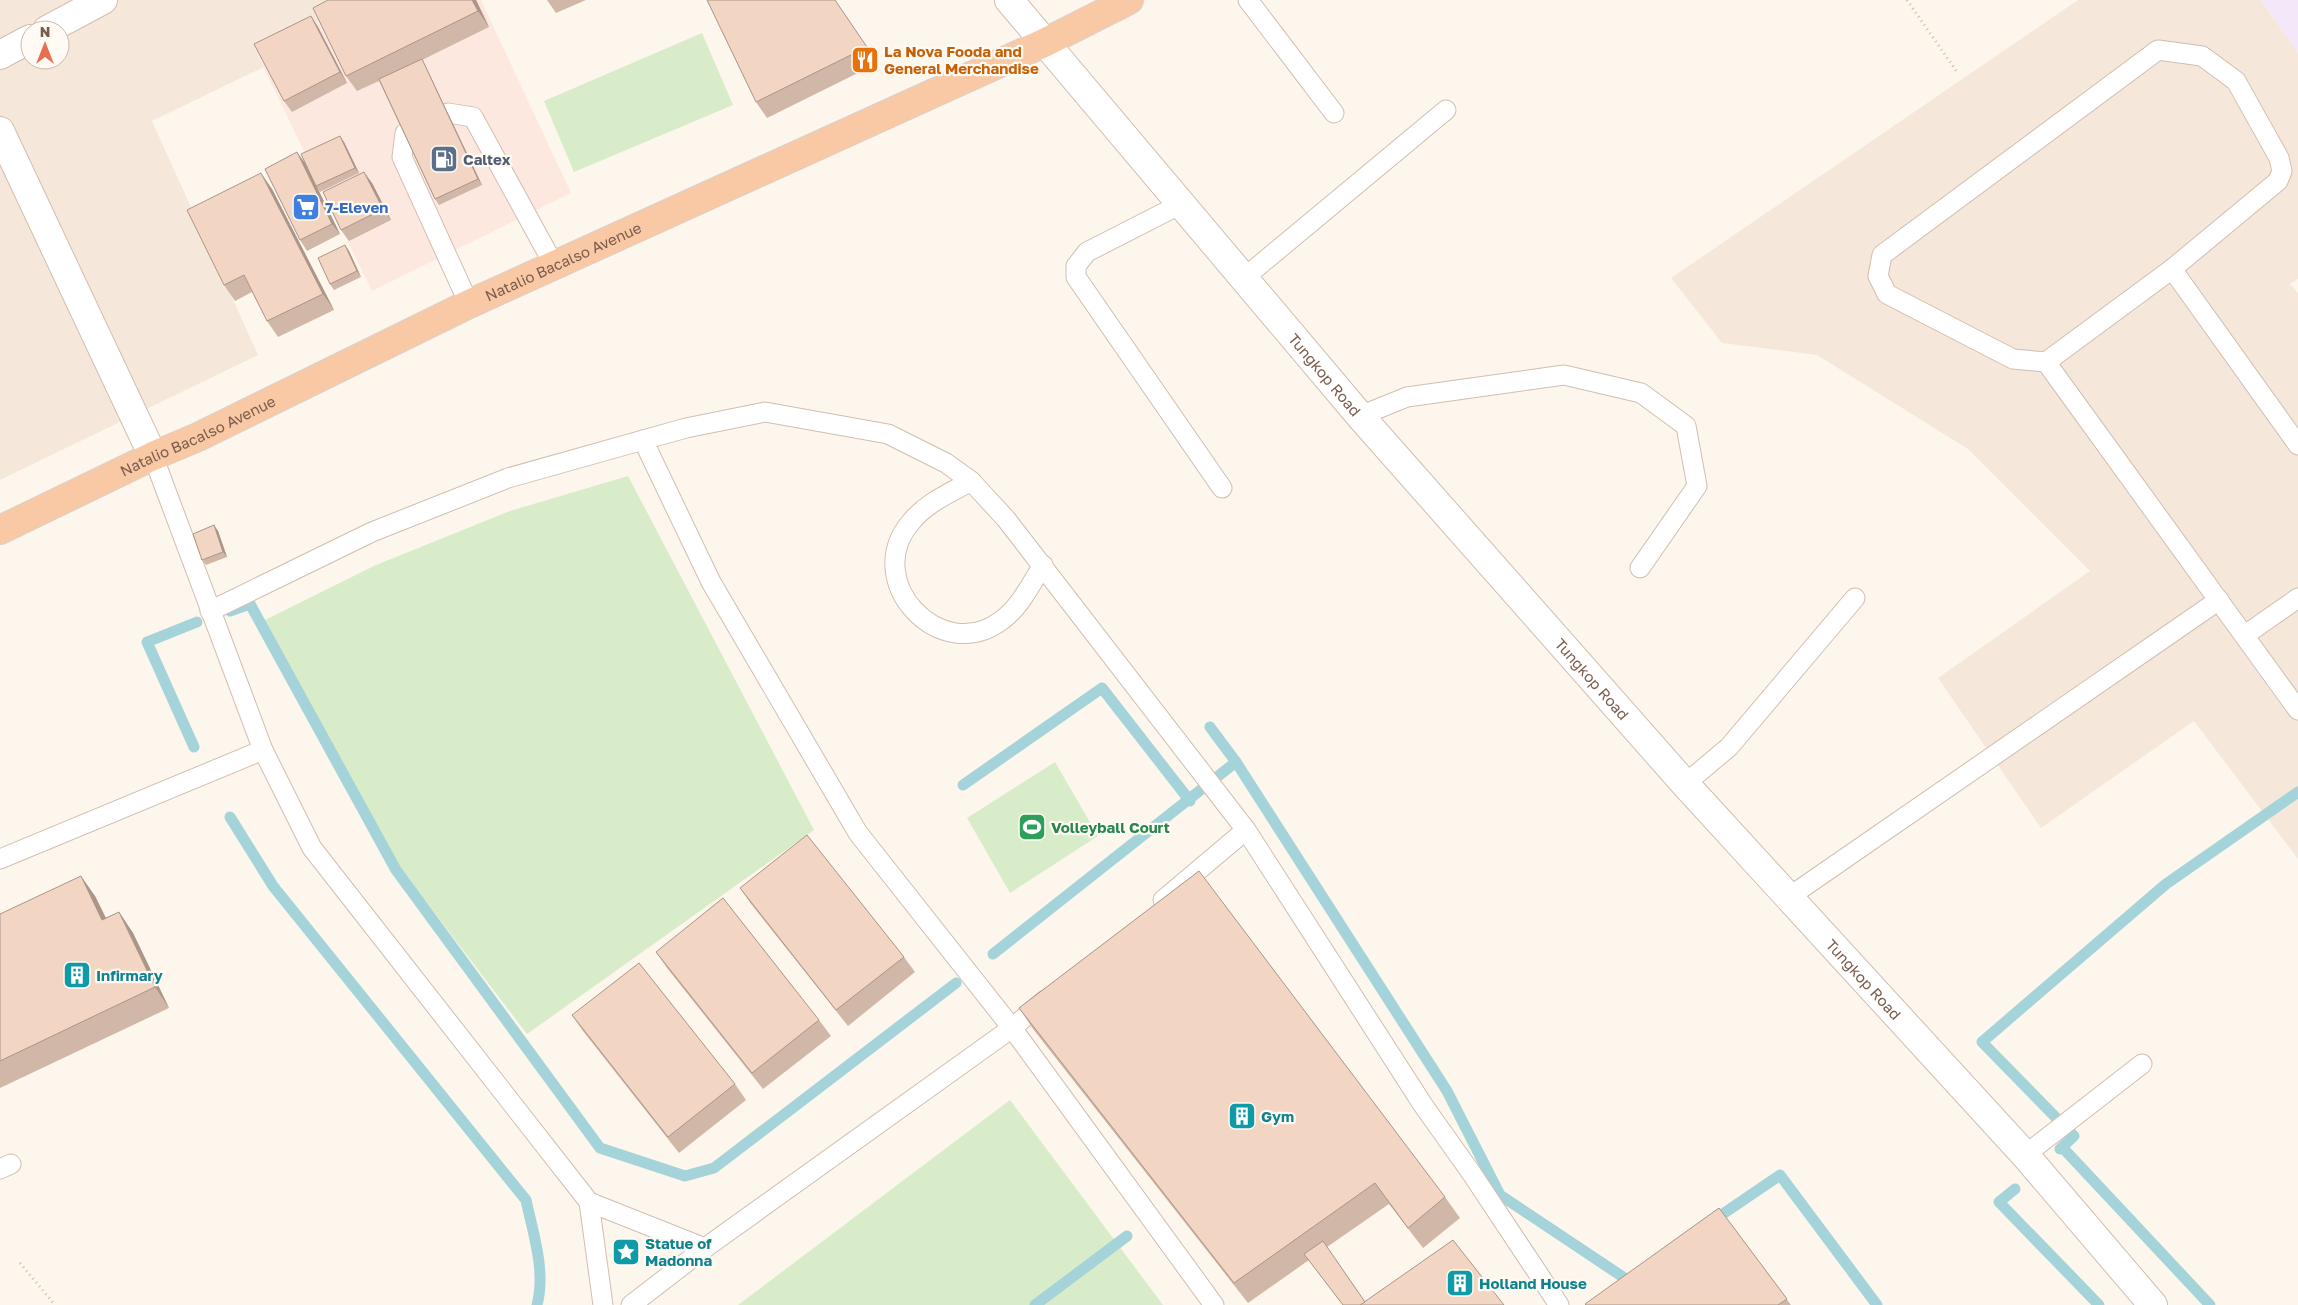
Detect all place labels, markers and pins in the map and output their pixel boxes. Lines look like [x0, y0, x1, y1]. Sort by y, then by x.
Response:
place label: La Nova Fooda and General Merchandise [884, 42, 1039, 77]
restaurant icon: La Nova Fooda and General Merchandise [850, 45, 880, 75]
fuel station icon: Caltex [429, 144, 459, 174]
place label: Caltex [463, 150, 511, 168]
supermarket icon: 7-Eleven [291, 192, 321, 222]
place label: 7-Eleven [325, 198, 388, 216]
sports icon: Volleyball Court [1017, 812, 1047, 842]
place label: Volleyball Court [1051, 818, 1170, 836]
building icon: Infirmary [62, 960, 92, 990]
place label: Infirmary [96, 966, 163, 984]
building icon: Gym [1227, 1101, 1257, 1131]
place label: Gym [1261, 1107, 1294, 1125]
place label: Statue of Madonna [645, 1234, 712, 1269]
place icon: Statue of Madonna [611, 1237, 641, 1267]
building icon: Holland House [1445, 1268, 1475, 1298]
place label: Holland House [1479, 1274, 1587, 1292]

